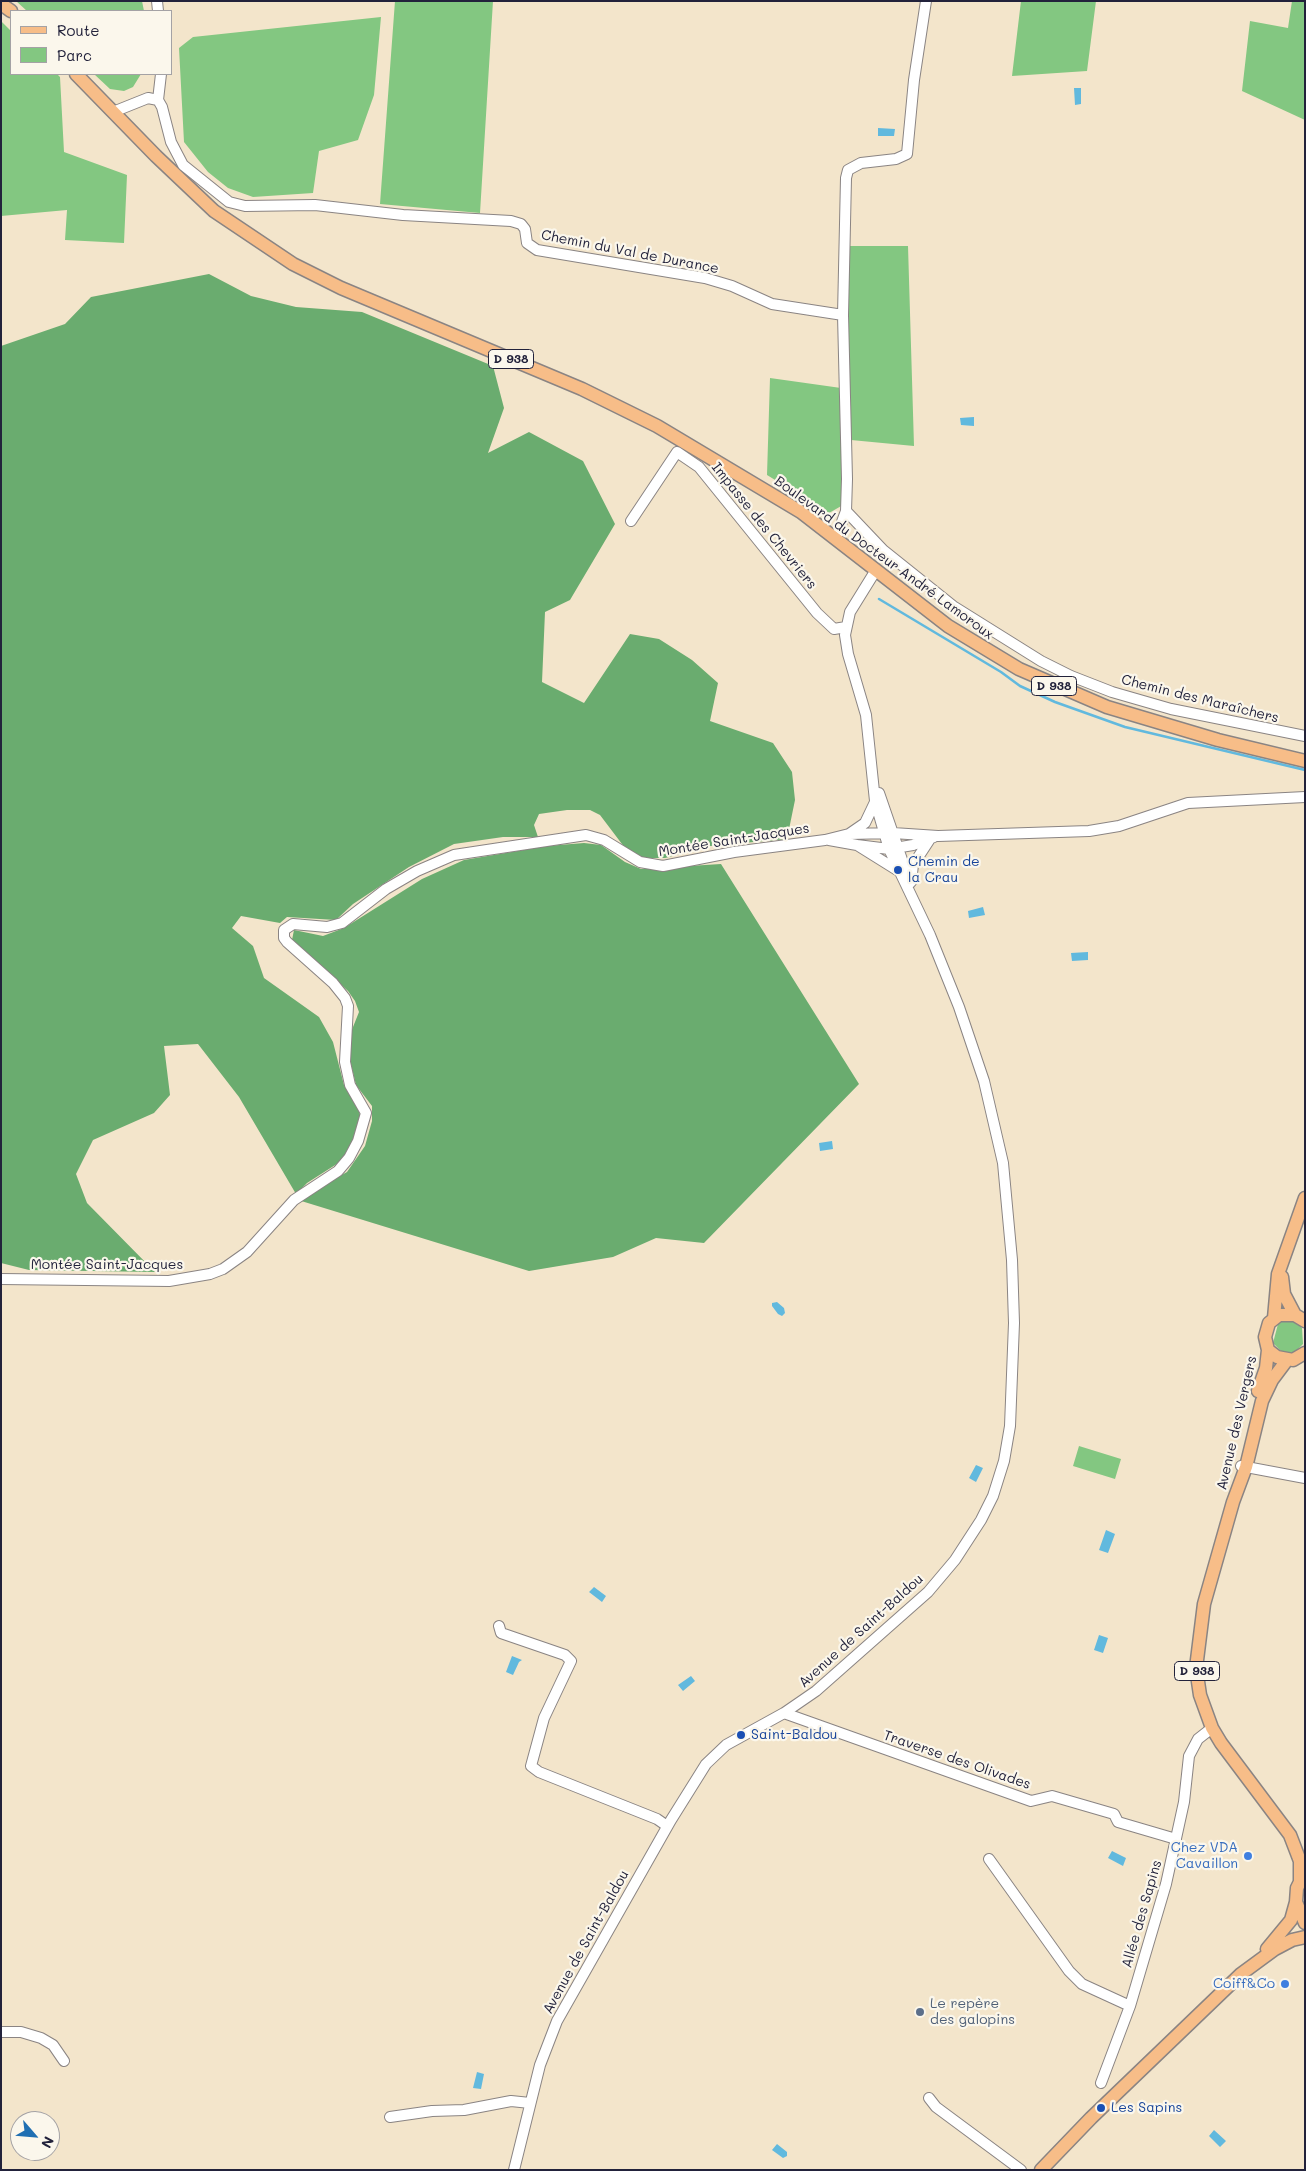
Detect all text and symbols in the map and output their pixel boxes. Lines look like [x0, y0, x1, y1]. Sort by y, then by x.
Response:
legend [10, 10, 172, 75]
text: Route [57, 20, 100, 40]
text: Parc [57, 45, 92, 65]
street label: Chemin du Val de Durance [540, 227, 720, 277]
road number: D 938 [488, 349, 534, 368]
street label: Impasse des Chevriers [708, 459, 820, 593]
street label: Boulevard du Docteur André Lamoroux [771, 473, 997, 643]
street label: Chemin des Maraîchers [1120, 671, 1280, 727]
road number: D 938 [1032, 676, 1076, 696]
street label: Montée Saint-Jacques [657, 820, 811, 860]
place label: Chemin de la Crau [908, 854, 980, 886]
marker: Chemin de la Crau [892, 864, 904, 876]
street label: Montée Saint-Jacques [31, 1257, 183, 1273]
street label: Avenue des Vergers [1213, 1354, 1261, 1492]
street label: Avenue de Saint-Baldou [795, 1571, 927, 1691]
road number: D 938 [1174, 1662, 1220, 1680]
place label: Saint-Baldou [751, 1727, 837, 1743]
street label: Traverse des Olivades [881, 1727, 1033, 1793]
marker: Saint-Baldou [735, 1729, 747, 1741]
place label: Chez VDA Cavaillon [1171, 1840, 1238, 1872]
marker: Chez VDA Cavaillon [1242, 1850, 1254, 1862]
street label: Allée des Sapins [1119, 1858, 1165, 1970]
street label: Avenue de Saint-Baldou [540, 1867, 632, 2017]
place label: Coiff&Co [1213, 1976, 1275, 1992]
marker: Coiff&Co [1279, 1978, 1291, 1990]
place label: Le repère des galopins [930, 1996, 1015, 2028]
marker: Le repère des galopins [914, 2006, 926, 2018]
place label: Les Sapins [1111, 2100, 1182, 2116]
marker: Les Sapins [1095, 2102, 1107, 2114]
north arrow [10, 2111, 60, 2161]
text: N [37, 2134, 59, 2152]

